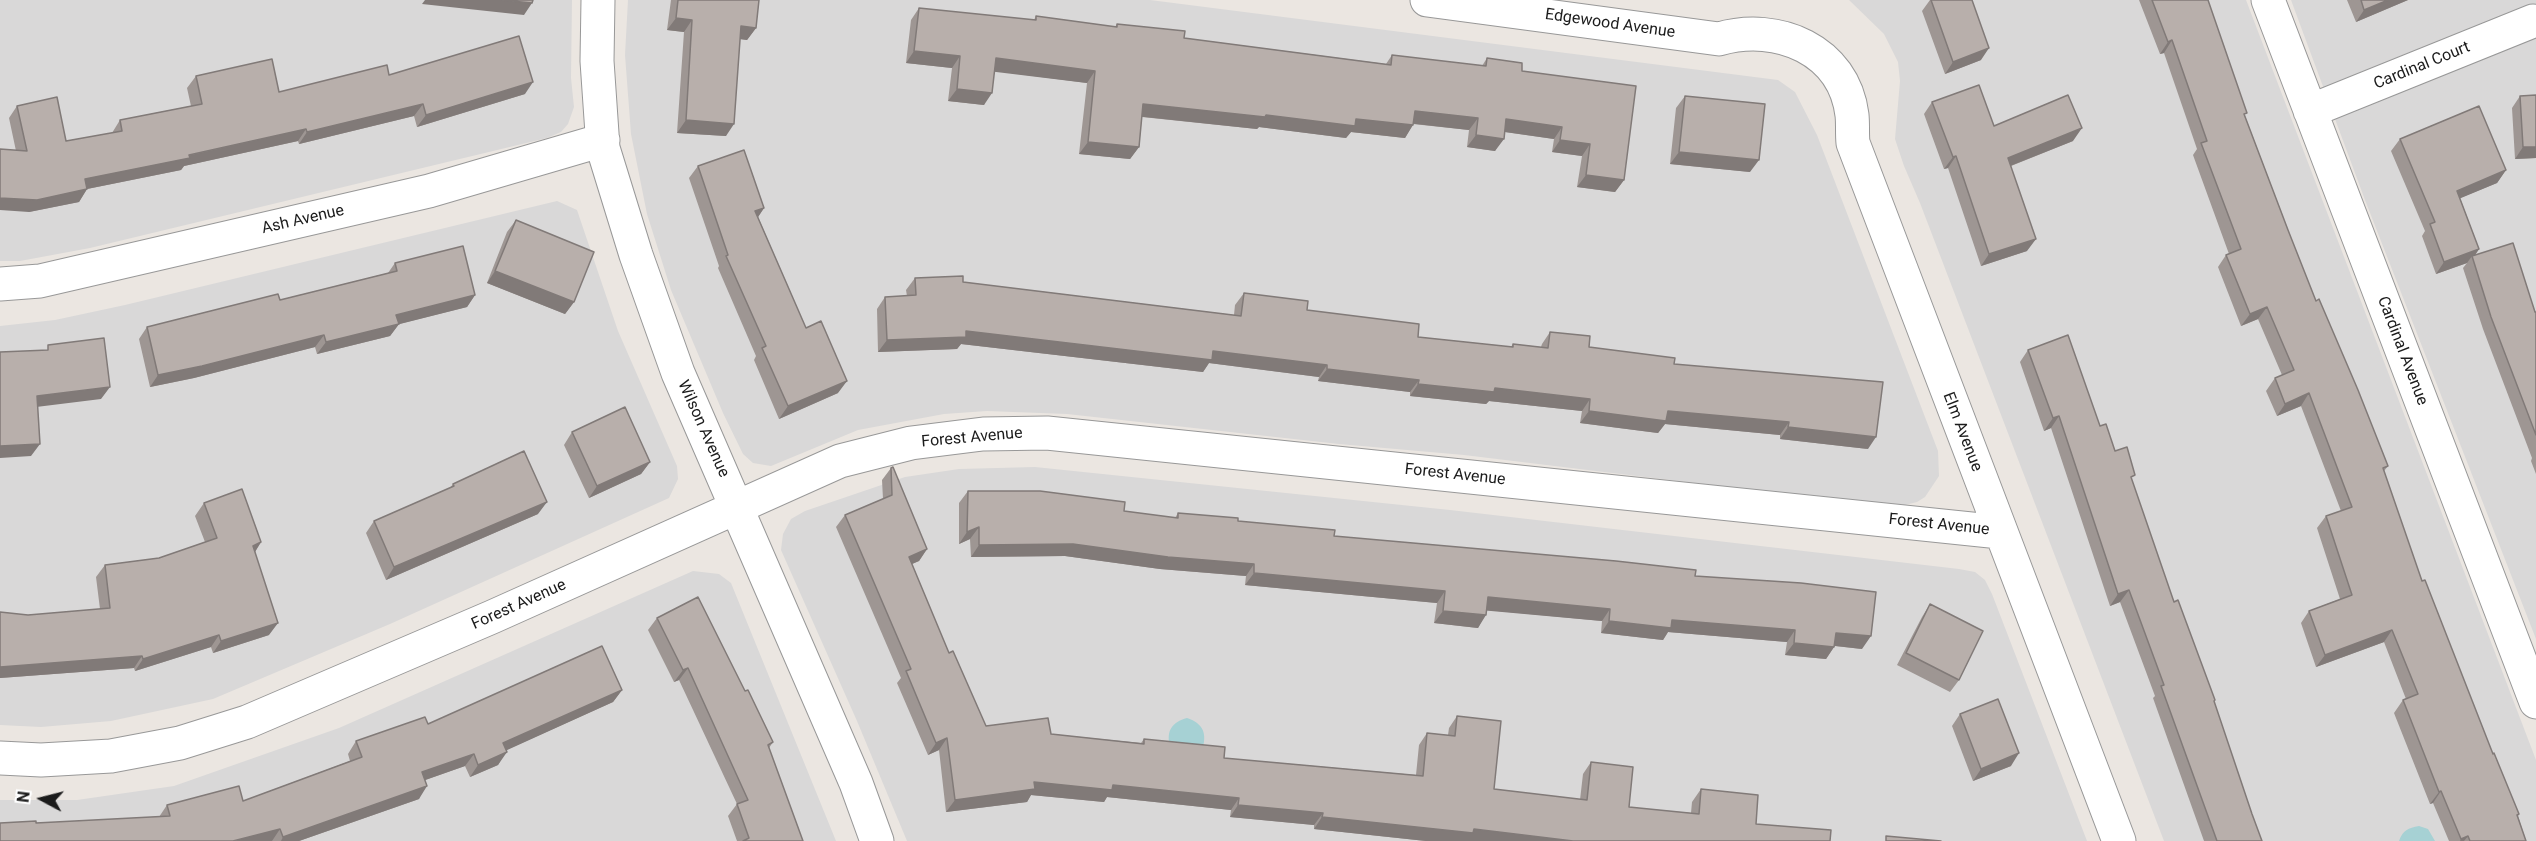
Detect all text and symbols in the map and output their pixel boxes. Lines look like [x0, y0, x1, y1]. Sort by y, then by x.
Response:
street label: Edgewood Avenue [1544, 5, 1676, 43]
street label: Cardinal Court [2371, 38, 2473, 94]
street label: Ash Avenue [260, 201, 346, 239]
street label: Cardinal Avenue [2372, 294, 2432, 408]
street label: Wilson Avenue [673, 377, 733, 481]
street label: Elm Avenue [1938, 390, 1986, 474]
street label: Forest Avenue [921, 424, 1023, 452]
street label: Forest Avenue [1404, 460, 1506, 490]
street label: Forest Avenue [1888, 510, 1990, 540]
street label: Forest Avenue [469, 576, 569, 634]
north arrow [12, 769, 72, 829]
text: N [14, 790, 34, 804]

